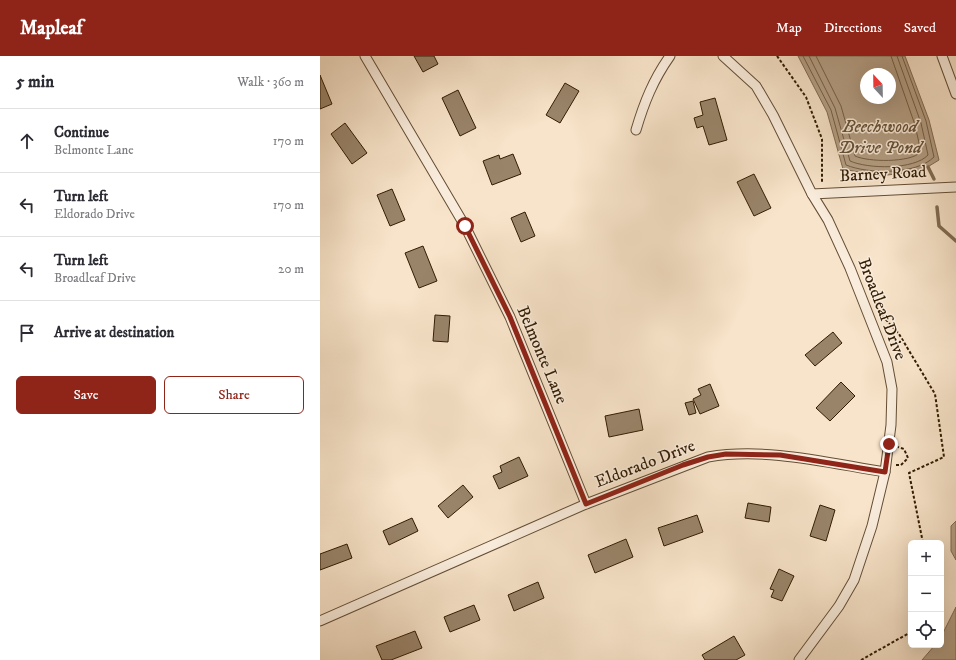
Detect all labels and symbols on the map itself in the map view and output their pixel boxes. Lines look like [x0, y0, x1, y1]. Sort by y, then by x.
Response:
north arrow [860, 68, 896, 104]
water label: Beechwood Drive Pond [838, 116, 924, 159]
street label: Barney Road [839, 161, 928, 187]
route start [456, 217, 474, 235]
street label: Broadleaf Drive [853, 255, 911, 363]
street label: Belmonte Lane [512, 303, 572, 407]
street label: Eldorado Drive [592, 435, 698, 493]
route end [880, 435, 898, 453]

